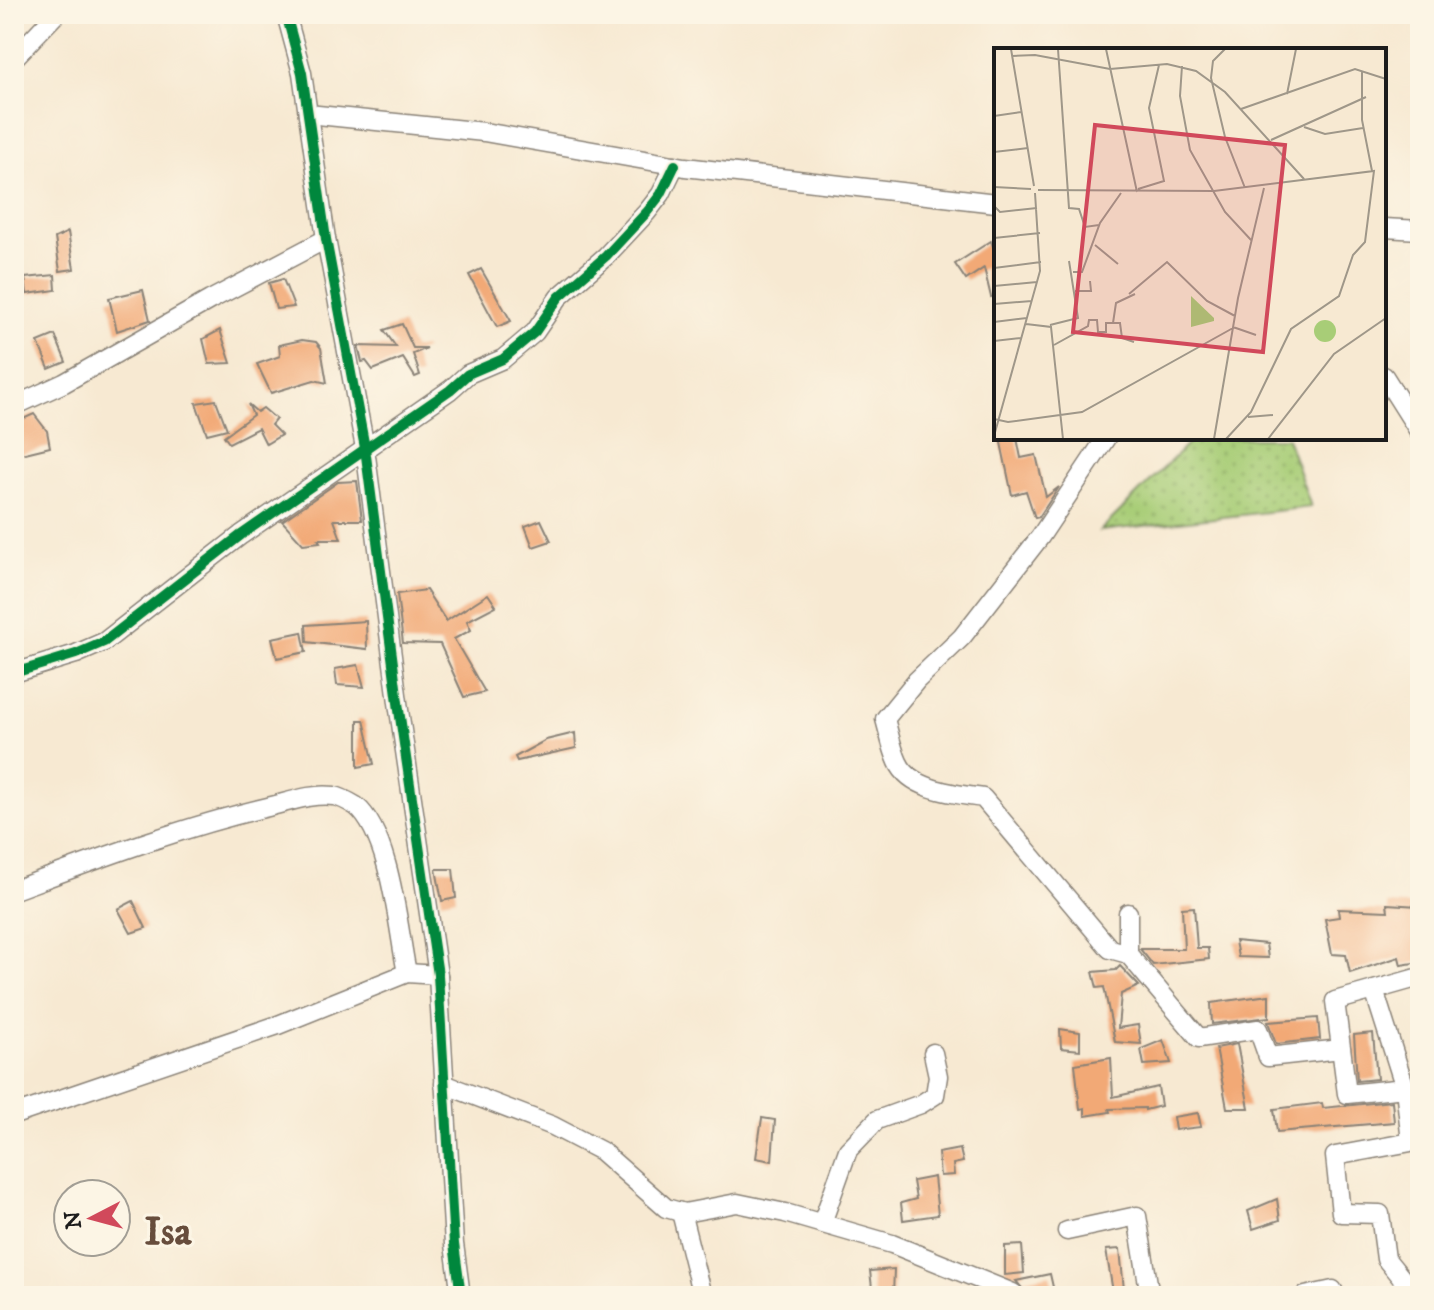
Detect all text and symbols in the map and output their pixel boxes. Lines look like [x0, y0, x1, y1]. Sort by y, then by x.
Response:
inset map [994, 48, 1386, 440]
north arrow [52, 1178, 132, 1258]
district label: Isa [145, 1208, 192, 1258]
text: N [59, 1210, 88, 1230]

